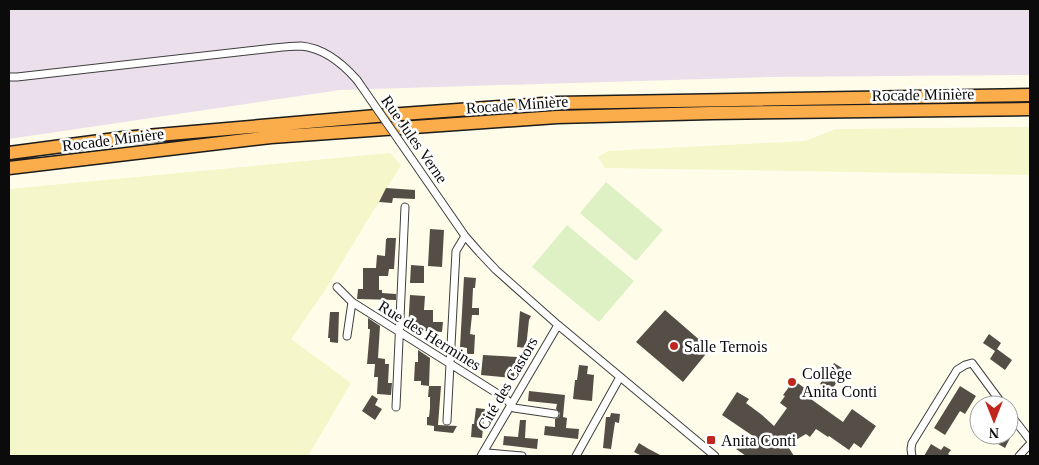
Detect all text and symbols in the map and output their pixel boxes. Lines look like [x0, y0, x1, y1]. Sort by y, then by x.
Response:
street label: Rocade Minière [872, 85, 974, 104]
street label: Rue Jules Verne [378, 92, 451, 186]
street label: Rocade Minière [465, 92, 569, 117]
street label: Rocade Minière [61, 125, 165, 154]
street label: Rue des Hermines [375, 297, 484, 374]
street label: Cité des Castors [474, 334, 541, 433]
place label: Salle Ternois [684, 338, 767, 355]
marker: Salle Ternois [668, 340, 680, 352]
place label: Collège Anita Conti [802, 365, 878, 400]
marker: Collège Anita Conti [786, 376, 798, 388]
north arrow [969, 395, 1019, 445]
text: N [989, 425, 999, 440]
place label: Anita Conti [721, 432, 797, 449]
marker: Anita Conti [705, 434, 717, 446]

